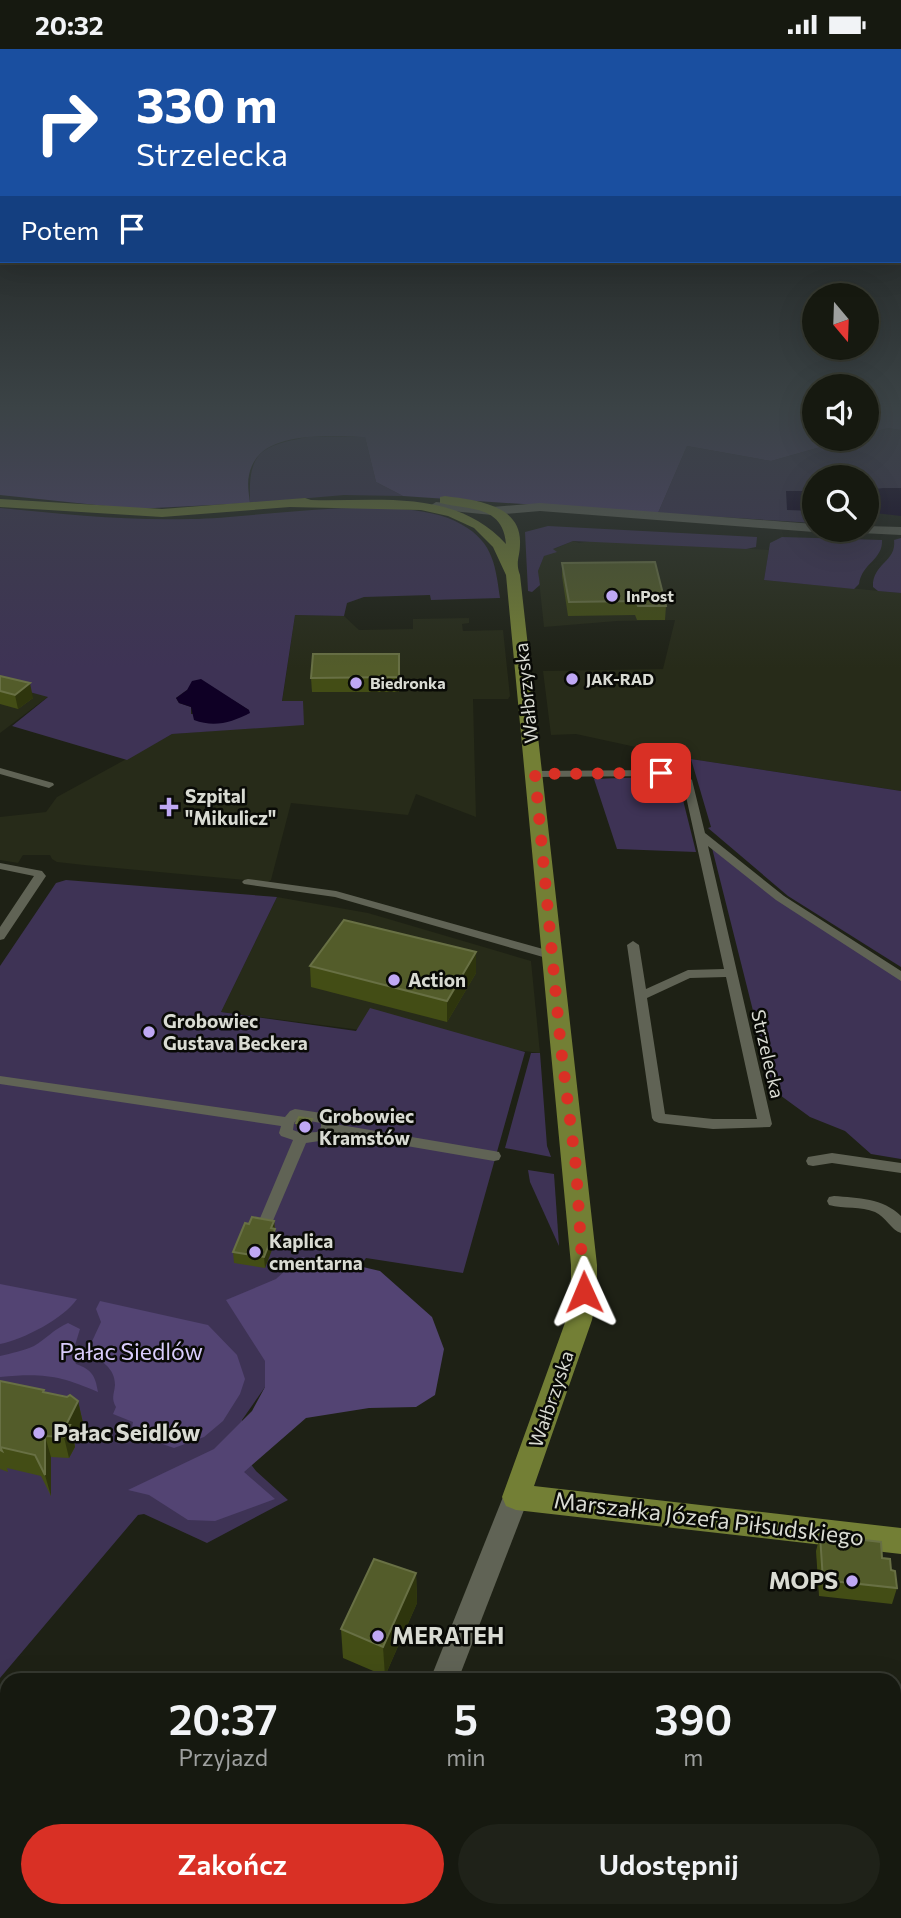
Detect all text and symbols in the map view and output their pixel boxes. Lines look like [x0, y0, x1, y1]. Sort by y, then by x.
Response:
text: 20:32 [35, 9, 104, 40]
text: 330 m [136, 73, 277, 133]
icon: right [21, 77, 112, 168]
text: Strzelecka [136, 133, 288, 173]
icon: arrive [113, 210, 151, 248]
text: Potem [21, 214, 99, 245]
north arrow [802, 283, 878, 361]
map controls [802, 283, 879, 542]
button: sound [802, 374, 879, 451]
button: search [802, 465, 879, 542]
place label: InPost [626, 586, 674, 605]
marker: InPost [604, 588, 620, 604]
street label: Wałbrzyska [509, 642, 542, 744]
place label: JAK-RAD [586, 669, 654, 688]
marker: JAK-RAD [564, 671, 580, 687]
place label: Biedronka [370, 673, 446, 692]
marker: Biedronka [348, 675, 364, 691]
pin [631, 743, 691, 803]
icon: arrive [642, 754, 680, 792]
place label: Szpital "Mikulicz" [185, 784, 276, 829]
marker: Szpital "Mikulicz" [159, 797, 179, 817]
place label: Action [408, 968, 466, 991]
marker: Action [386, 972, 402, 988]
street label: Strzelecka [747, 1007, 790, 1100]
place label: Grobowiec Gustava Beckera [163, 1009, 308, 1054]
marker: Grobowiec Gustava Beckera [141, 1024, 157, 1040]
place label: Grobowiec Kramstów [319, 1104, 414, 1149]
marker: Grobowiec Kramstów [297, 1119, 313, 1135]
place label: Kaplica cmentarna [269, 1229, 363, 1274]
marker: Kaplica cmentarna [247, 1244, 263, 1260]
position arrow [547, 1255, 621, 1329]
park label: Pałac Siedlów [59, 1337, 203, 1365]
street label: Wałbrzyska [523, 1347, 578, 1450]
place label: Pałac Seidlów [53, 1418, 200, 1446]
marker: Pałac Seidlów [31, 1425, 47, 1441]
street label: Marszałka Józefa Piłsudskiego [552, 1485, 866, 1551]
place label: MOPS [769, 1566, 838, 1594]
marker: MOPS [844, 1573, 860, 1589]
place label: MERATEH [392, 1621, 504, 1649]
marker: MERATEH [370, 1628, 386, 1644]
text: 20:37 [169, 1692, 278, 1744]
text: 5 [454, 1692, 478, 1744]
text: 390 [654, 1692, 732, 1744]
text: Przyjazd [178, 1743, 268, 1771]
text: min [446, 1743, 486, 1771]
text: m [683, 1743, 703, 1771]
button: Zakończ [21, 1824, 444, 1904]
button: Udostępnij [458, 1824, 880, 1904]

